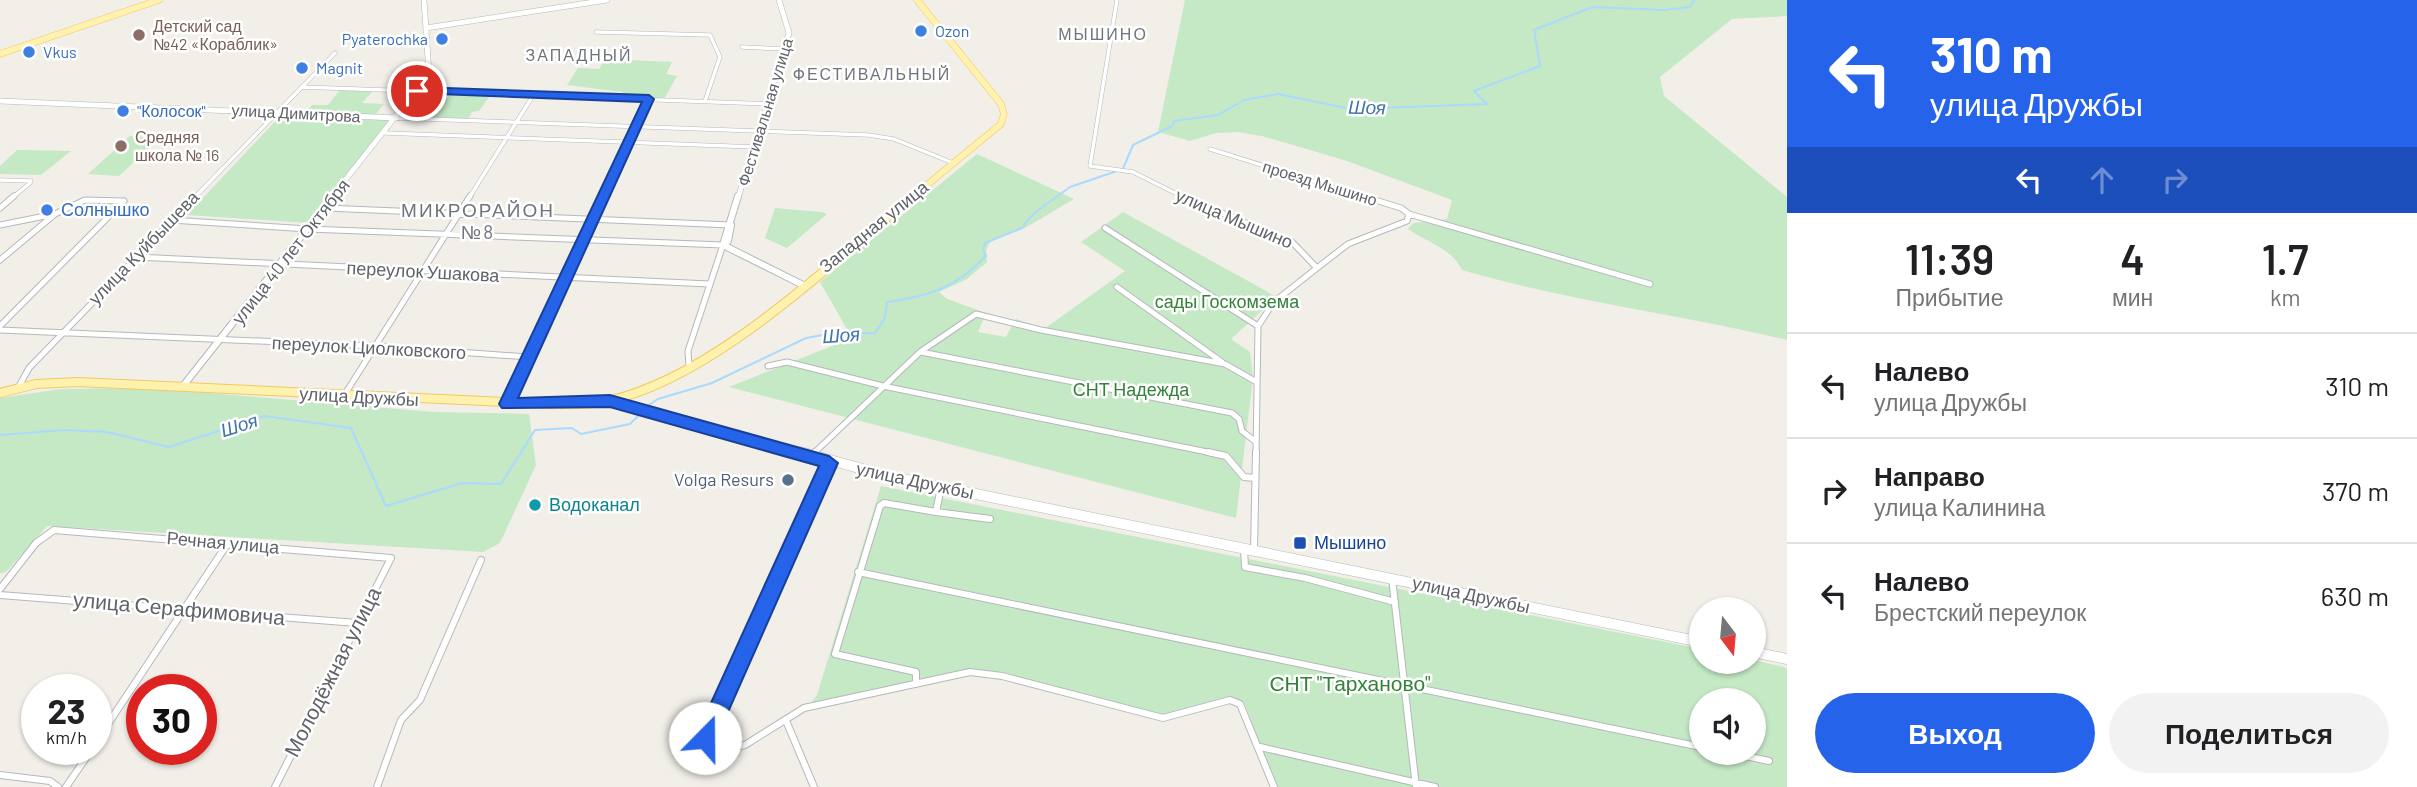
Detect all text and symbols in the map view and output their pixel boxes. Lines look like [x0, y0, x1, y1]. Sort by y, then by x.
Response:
place label: Детский сад №42 «Кораблик» [153, 16, 278, 53]
place label: Ozon [935, 21, 969, 40]
marker: Ozon [913, 23, 929, 39]
district label: МЫШИНО [1058, 24, 1148, 43]
text: 310 m [1930, 24, 2052, 83]
marker: Детский сад №42 «Кораблик» [131, 27, 147, 43]
icon: left [1815, 28, 1906, 119]
place label: Pyaterochka [342, 29, 428, 48]
marker: Pyaterochka [434, 31, 450, 47]
street label: Фестивальная улица [733, 35, 796, 188]
place label: Vkus [43, 42, 77, 61]
marker: Vkus [21, 44, 37, 60]
district label: ЗАПАДНЫЙ [526, 45, 632, 64]
place label: Magnit [316, 58, 363, 77]
marker: Magnit [294, 60, 310, 76]
pin [387, 61, 447, 121]
district label: ФЕСТИВАЛЬНЫЙ [793, 64, 951, 83]
icon: arrive [398, 72, 436, 110]
text: улица Дружбы [1930, 84, 2143, 122]
water label: Шоя [1348, 95, 1386, 118]
street label: улица Димитрова [231, 100, 361, 125]
place label: "Колосок" [137, 101, 206, 120]
marker: "Колосок" [115, 103, 131, 119]
place label: Средняя школа № 16 [135, 127, 219, 164]
marker: Средняя школа № 16 [113, 138, 129, 154]
street label: проезд Мышино [1261, 156, 1380, 209]
icon: left [2010, 161, 2048, 199]
icon: ahead [2083, 161, 2121, 199]
icon: right [2156, 161, 2194, 199]
street label: улица 40 лет Октября [227, 174, 354, 328]
street label: Западная улица [814, 175, 933, 277]
street label: улица Мышино [1172, 183, 1296, 253]
street label: улица Куйбышева [83, 185, 204, 309]
place label: Солнышко [61, 198, 150, 220]
district label: МИКРОРАЙОН №8 [401, 198, 555, 243]
marker: Солнышко [39, 202, 55, 218]
text: 11:39 [1905, 233, 1994, 283]
text: 4 [2120, 233, 2145, 283]
text: 1.7 [2262, 233, 2309, 283]
street label: переулок Ушакова [346, 256, 501, 286]
text: Прибытие [1895, 283, 2004, 311]
text: мин [2112, 283, 2153, 311]
text: km [2270, 283, 2300, 311]
park label: сады Госкомзема [1155, 290, 1300, 312]
water label: Шоя [821, 322, 861, 347]
street label: переулок Циолковского [271, 331, 467, 363]
text: Налево [1874, 355, 1969, 386]
icon: left [1815, 367, 1853, 405]
text: 310 m [2325, 370, 2389, 401]
park label: СНТ Надежда [1073, 378, 1190, 400]
street label: улица Дружбы [299, 382, 419, 410]
text: улица Дружбы [1874, 388, 2027, 416]
water label: Шоя [217, 408, 260, 441]
street label: улица Дружбы [854, 457, 976, 503]
text: Направо [1874, 460, 1985, 491]
place label: Volga Resurs [674, 468, 774, 490]
marker: Volga Resurs [780, 472, 796, 488]
icon: right [1815, 472, 1853, 510]
text: 370 m [2322, 475, 2389, 506]
place label: Водоканал [549, 493, 640, 515]
text: улица Калинина [1874, 493, 2045, 521]
marker: Водоканал [527, 497, 543, 513]
street label: Речная улица [166, 526, 281, 558]
place label: Мышино [1314, 531, 1386, 553]
marker: Мышино [1292, 535, 1308, 551]
text: Налево [1874, 565, 1969, 596]
street label: улица Дружбы [1410, 571, 1532, 617]
icon: left [1815, 577, 1853, 615]
text: 630 m [2321, 580, 2389, 611]
street label: Молодёжная улица [278, 582, 385, 760]
street label: улица Серафимовича [72, 586, 287, 629]
north arrow [1689, 597, 1766, 674]
map controls [1689, 597, 1766, 765]
text: Брестский переулок [1874, 598, 2086, 626]
park label: СНТ "Тарханово" [1269, 670, 1431, 695]
speed limit sign: 30 [126, 674, 217, 765]
button: sound [1689, 688, 1766, 765]
text: 23 [47, 689, 86, 731]
button: Выход [1815, 693, 2095, 773]
button: Поделиться [2109, 693, 2389, 773]
position arrow [668, 701, 742, 775]
text: km/h [46, 726, 87, 748]

